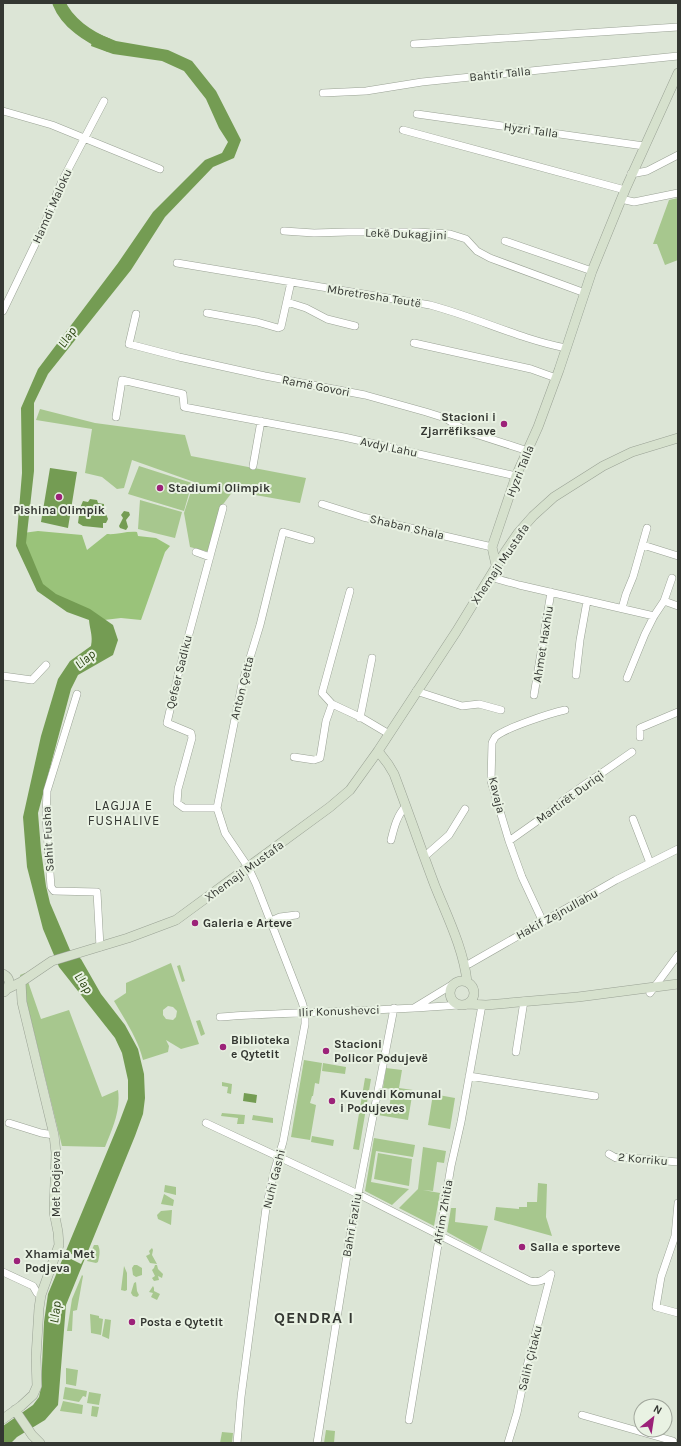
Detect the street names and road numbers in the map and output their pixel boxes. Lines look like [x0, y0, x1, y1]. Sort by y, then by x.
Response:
street label: Bahtir Talla [469, 64, 531, 84]
street label: Hyzri Talla [503, 119, 559, 141]
street label: Hamdi Maloku [29, 167, 75, 245]
street label: Lekë Dukagjini [365, 226, 447, 242]
street label: Mbretresha Teutë [326, 282, 422, 310]
street label: Ramë Govori [281, 373, 351, 399]
street label: Avdyl Lahu [359, 434, 419, 460]
street label: Hyzri Talla [503, 443, 537, 499]
street label: Shaban Shala [368, 512, 446, 542]
street label: Xhemajl Mustafa [468, 521, 532, 607]
street label: Ahmet Haxhiu [530, 605, 556, 683]
street label: Qefser Sadiku [163, 633, 195, 711]
street label: Anton Çetta [227, 655, 257, 721]
street label: Martirët Duriqi [533, 768, 607, 826]
street label: Kavaja [486, 775, 508, 815]
street label: Sahit Fusha [39, 806, 57, 872]
street label: Xhemajl Mustafa [202, 838, 286, 904]
street label: Hakif Zejnullahu [514, 886, 600, 942]
street label: Ilir Konushevci [298, 1003, 380, 1019]
street label: Nuhi Gashi [260, 1148, 288, 1210]
street label: 2 Korriku [618, 1150, 668, 1168]
street label: Met Podjeva [49, 1151, 63, 1217]
street label: Afrim Zhitia [430, 1179, 456, 1245]
street label: Bahri Fazliu [339, 1192, 365, 1258]
street label: Salih Çitaku [515, 1324, 545, 1392]

